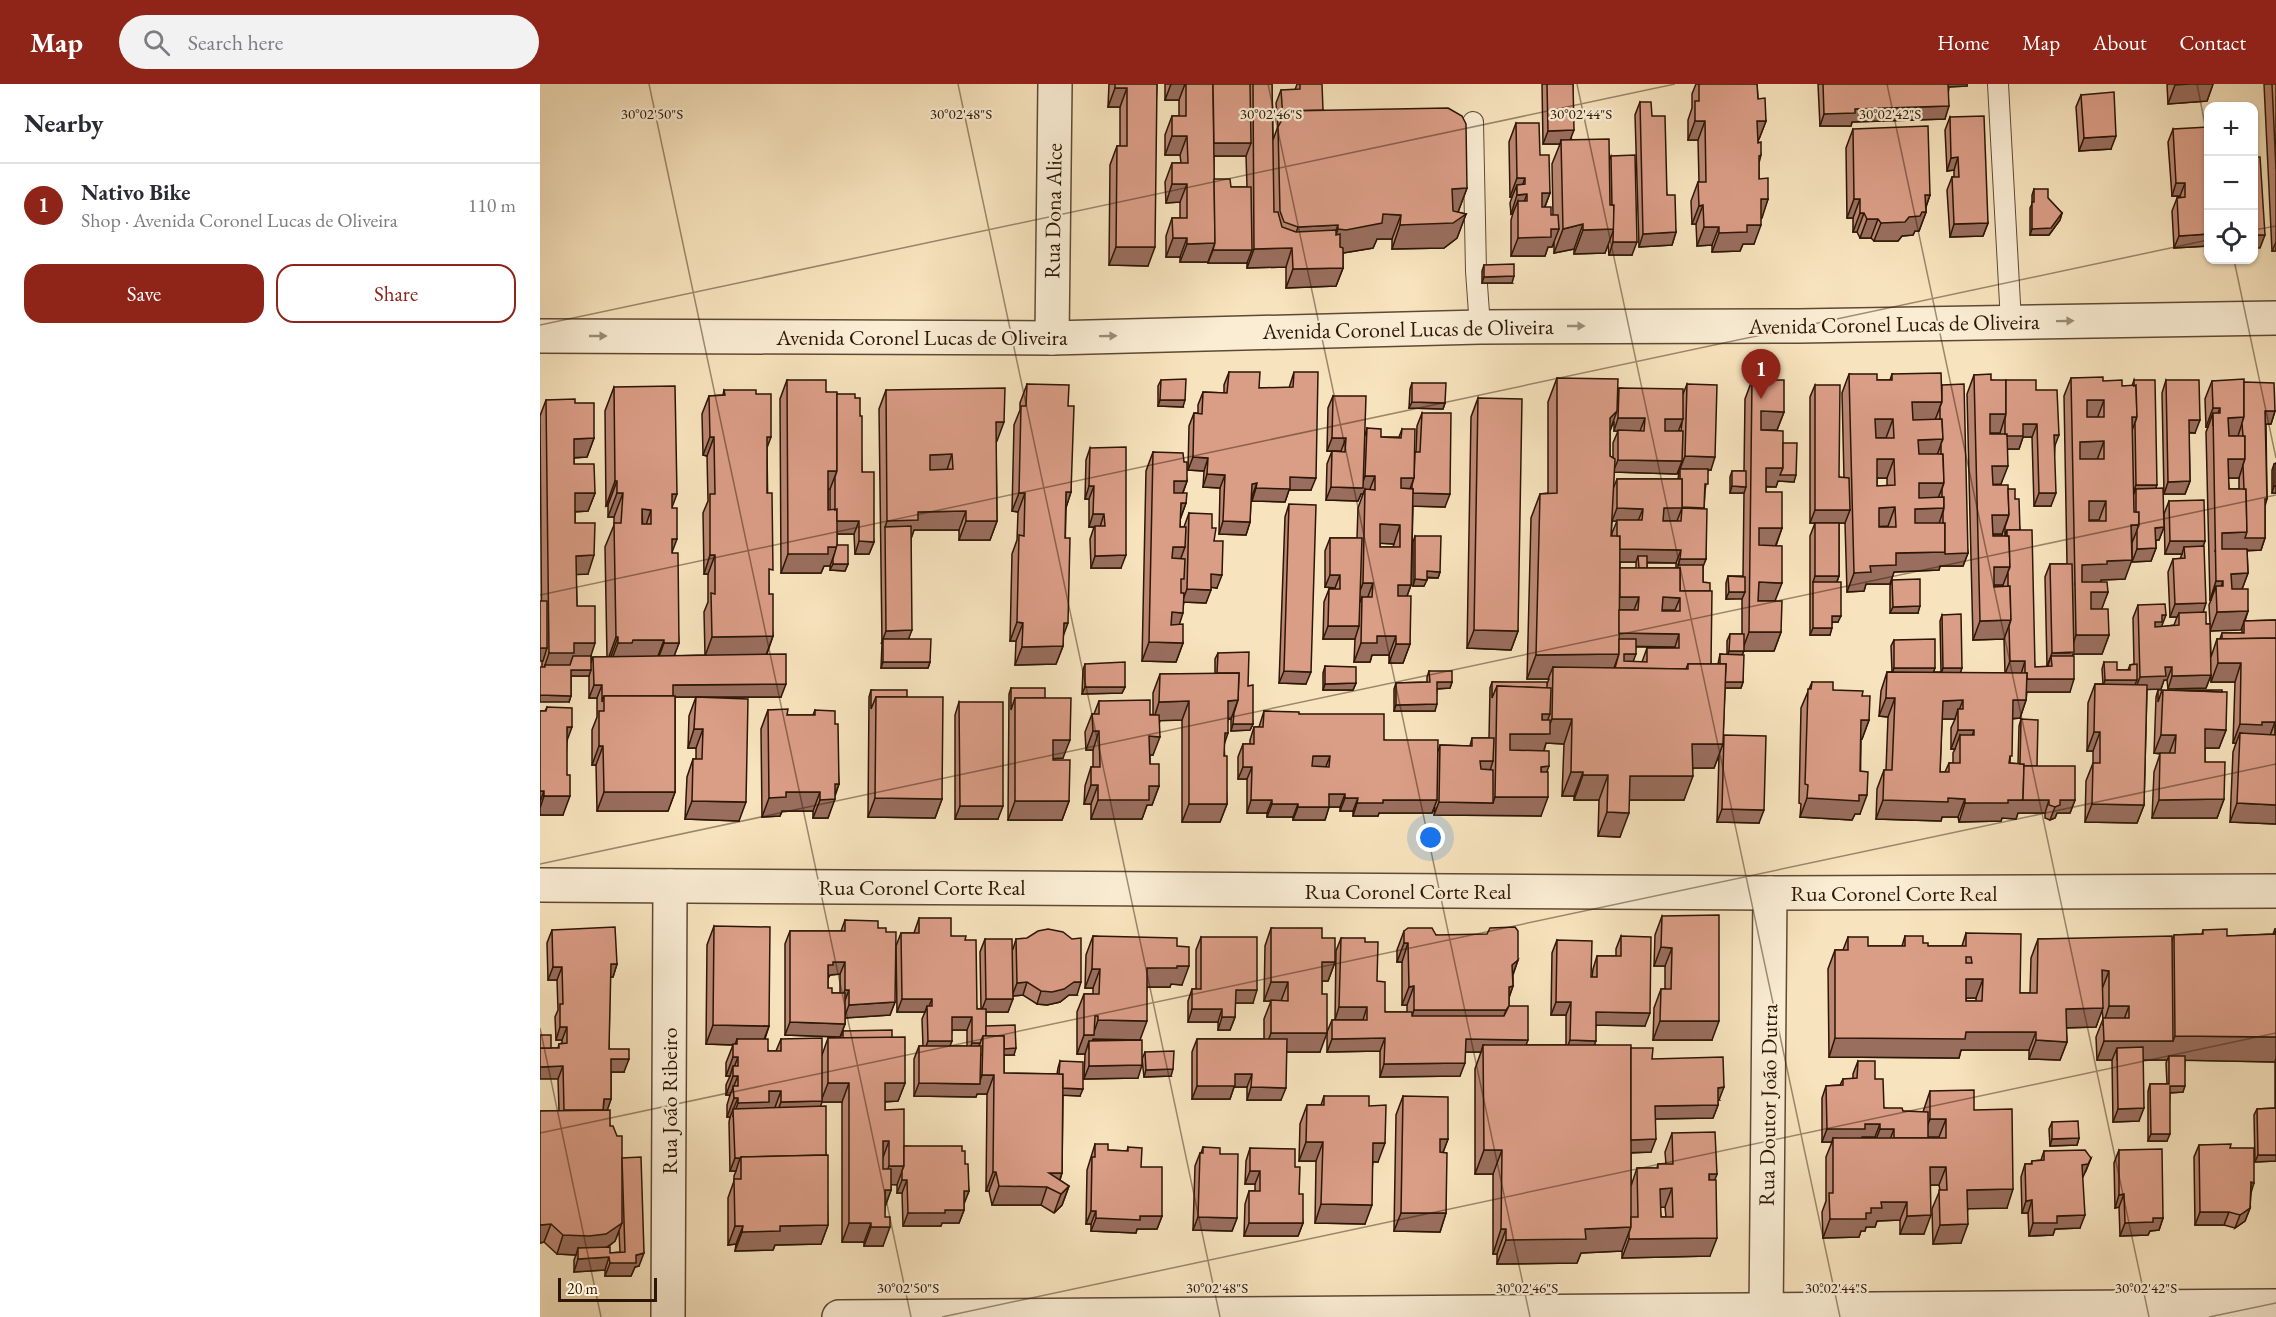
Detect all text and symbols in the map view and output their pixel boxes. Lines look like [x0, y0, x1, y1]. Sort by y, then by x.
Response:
search box [119, 15, 539, 69]
text: Map [30, 24, 83, 60]
icon: search [140, 26, 173, 59]
text: Search here [188, 28, 283, 57]
text: Home [1937, 29, 1989, 56]
text: Map [2022, 29, 2060, 56]
text: About [2093, 29, 2146, 56]
text: Contact [2179, 29, 2246, 56]
map controls [2204, 102, 2258, 264]
button: + [2204, 102, 2258, 156]
text: 30°02'50"S [621, 104, 683, 123]
text: 30°02'48"S [930, 104, 992, 123]
text: 30°02'46"S [1240, 104, 1302, 123]
text: 30°02'44"S [1550, 104, 1612, 123]
text: 30°02'42"S [1859, 104, 1921, 123]
text: Nearby [24, 106, 104, 140]
street label: Rua Dona Alice [1037, 142, 1069, 279]
button: − [2204, 156, 2258, 210]
text: Nativo Bike [81, 178, 190, 207]
text: 1 [38, 192, 49, 218]
text: 110 m [468, 192, 516, 218]
text: Shop · Avenida Coronel Lucas de Oliveira [81, 207, 398, 233]
button: locate [2204, 210, 2258, 264]
button: Save [24, 264, 264, 323]
button: Share [276, 264, 516, 323]
street label: Avenida Coronel Lucas de Oliveira [1747, 307, 2040, 341]
street label: Avenida Coronel Lucas de Oliveira [1261, 312, 1554, 346]
one-way arrow [2056, 317, 2075, 326]
one-way arrow [1567, 321, 1586, 331]
street label: Avenida Coronel Lucas de Oliveira [775, 323, 1068, 352]
one-way arrow [589, 331, 608, 341]
one-way arrow [1099, 331, 1118, 341]
pin: 1 [1742, 350, 1780, 399]
your location [1416, 823, 1445, 852]
street label: Rua Coronel Corte Real [818, 873, 1026, 902]
street label: Rua Coronel Corte Real [1304, 877, 1512, 906]
street label: Rua Coronel Corte Real [1790, 879, 1998, 908]
street label: Rua Doutor João Dutra [1752, 1003, 1784, 1206]
street label: Rua João Ribeiro [655, 1027, 684, 1175]
scale bar [558, 1275, 657, 1302]
text: 20 m [567, 1278, 598, 1299]
text: 30°02'50"S [877, 1278, 939, 1297]
text: 30°02'48"S [1186, 1278, 1248, 1297]
text: 30°02'46"S [1496, 1278, 1558, 1297]
text: 30°02'44"S [1805, 1278, 1867, 1297]
text: 30°02'42"S [2115, 1278, 2177, 1297]

